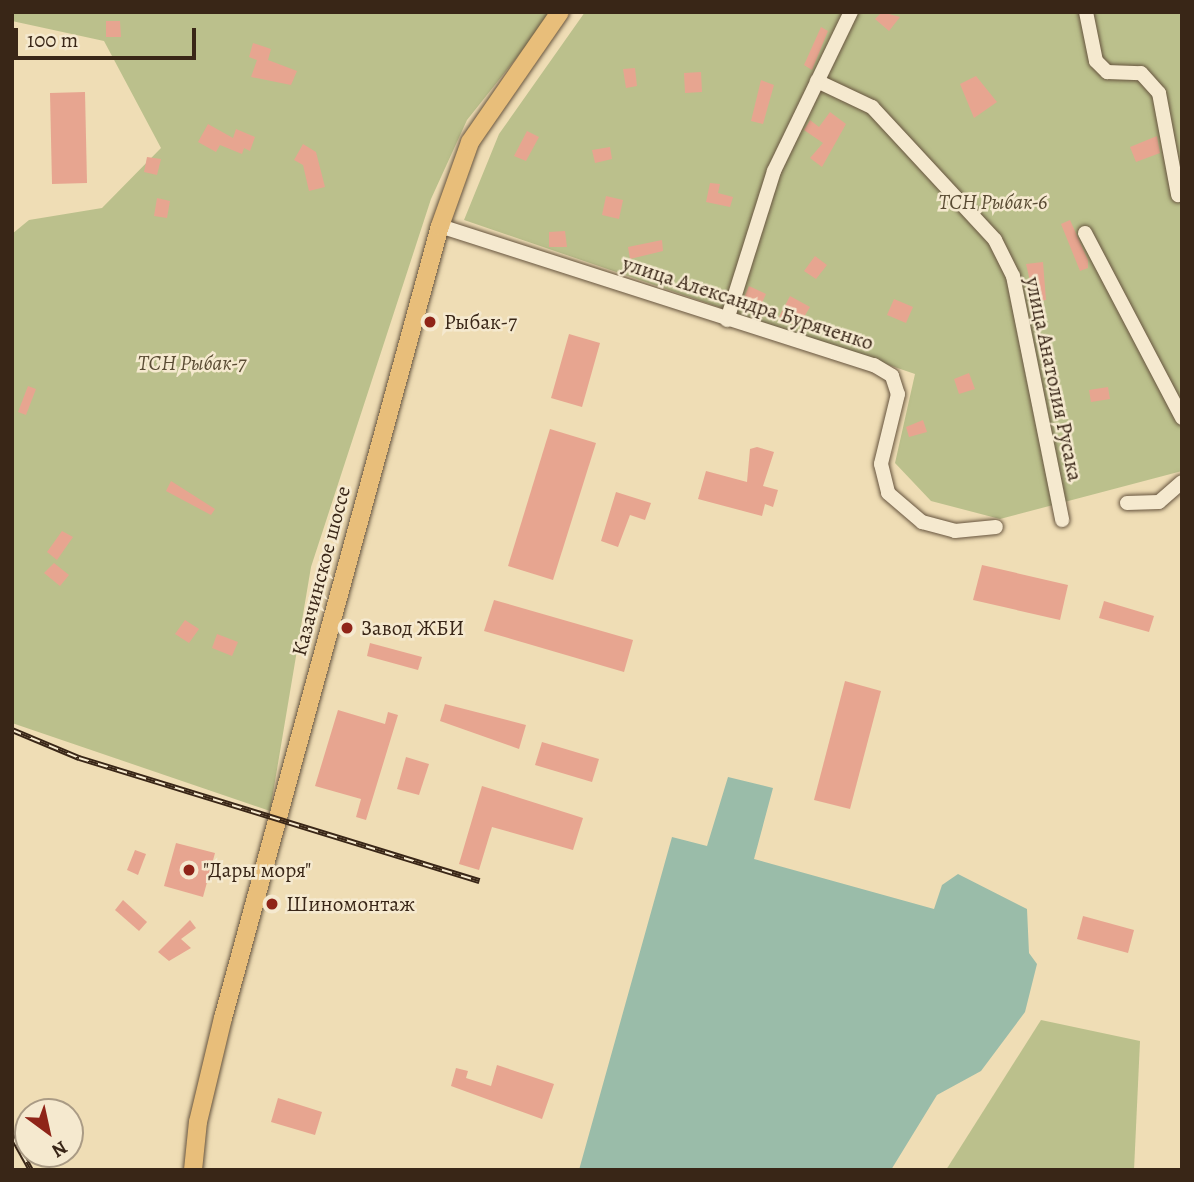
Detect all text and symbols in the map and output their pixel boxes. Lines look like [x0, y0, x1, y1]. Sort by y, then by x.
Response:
scale bar [18, 14, 200, 58]
text: 100 m [27, 26, 78, 54]
park label: ТСН Рыбак-6 [938, 189, 1048, 215]
street label: улица Александра Буряченко [619, 250, 877, 356]
street label: улица Анатолия Русака [1020, 275, 1088, 483]
place label: Рыбак-7 [444, 309, 517, 335]
marker: Рыбак-7 [422, 314, 438, 330]
park label: ТСН Рыбак-7 [138, 350, 246, 376]
street label: Казачинское шоссе [286, 483, 356, 659]
place label: Завод ЖБИ [361, 615, 464, 641]
marker: Завод ЖБИ [339, 620, 355, 636]
place label: "Дары моря" [203, 857, 311, 883]
marker: "Дары моря" [181, 862, 197, 878]
place label: Шиномонтаж [286, 891, 415, 917]
marker: Шиномонтаж [264, 896, 280, 912]
north arrow [14, 1098, 84, 1168]
text: N [46, 1134, 72, 1164]

